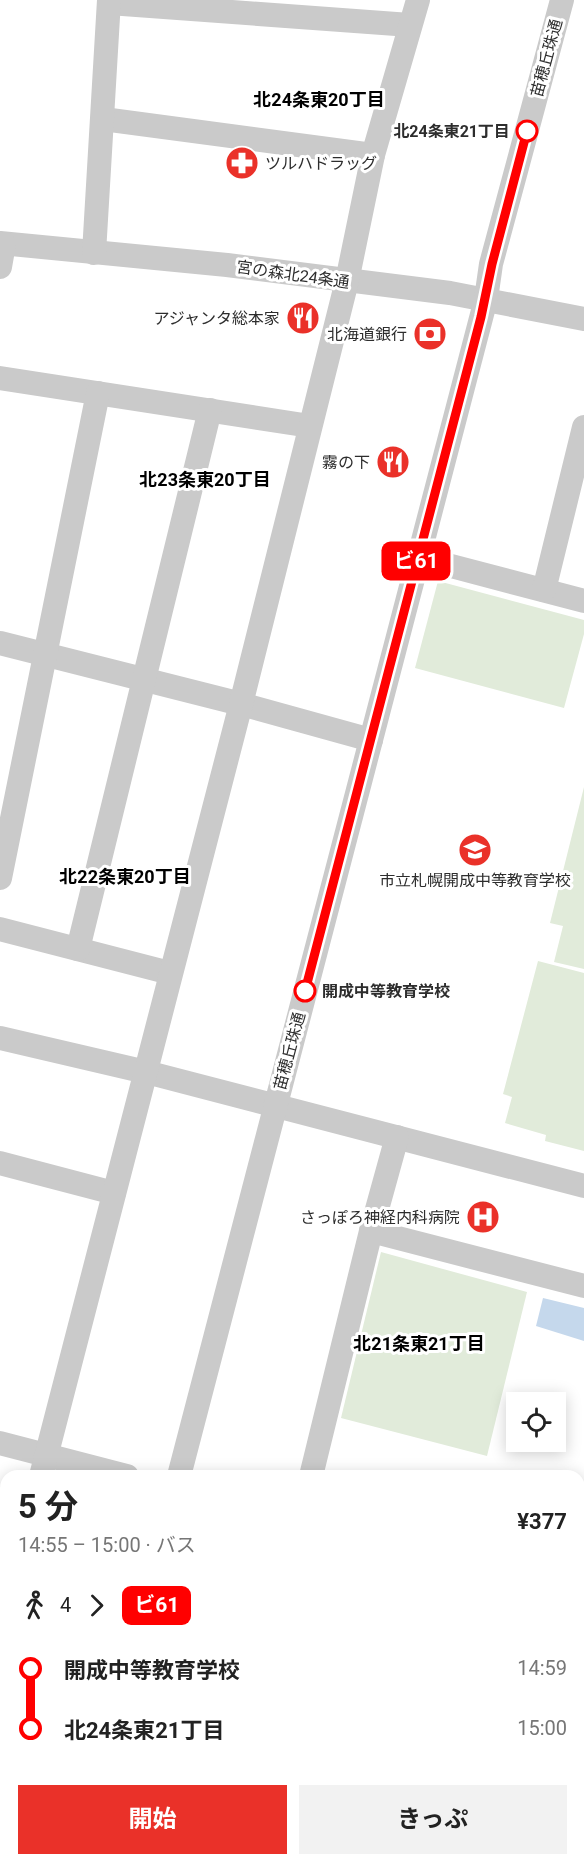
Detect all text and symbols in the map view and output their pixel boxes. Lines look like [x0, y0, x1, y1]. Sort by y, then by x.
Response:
street label: 苗穂丘珠通 [527, 17, 566, 99]
district label: 北24条東20丁目 [253, 89, 385, 110]
marker: 北24条東21丁目 [516, 120, 538, 142]
place label: 北24条東21丁目 [393, 122, 510, 141]
pharmacy icon: ツルハドラッグ [224, 145, 260, 181]
place label: ツルハドラッグ [265, 154, 377, 173]
street label: 宮の森北24条通 [235, 257, 351, 292]
restaurant icon: アジャンタ総本家 [285, 300, 321, 336]
place label: アジャンタ総本家 [153, 309, 280, 328]
bank icon: 北海道銀行 [412, 316, 448, 352]
place label: 北海道銀行 [327, 325, 407, 344]
restaurant icon: 霧の下 [375, 444, 411, 480]
place label: 霧の下 [322, 453, 370, 472]
district label: 北23条東20丁目 [139, 469, 271, 490]
line badge: ビ61 [382, 542, 450, 580]
text: ビ61 [393, 549, 439, 573]
school or university icon: 市立札幌開成中等教育学校 [457, 832, 493, 868]
district label: 北22条東20丁目 [59, 866, 191, 887]
place label: 市立札幌開成中等教育学校 [379, 871, 571, 890]
marker: 開成中等教育学校 [294, 980, 316, 1002]
place label: 開成中等教育学校 [322, 982, 450, 1001]
street label: 苗穂丘珠通 [270, 1010, 309, 1092]
hospital icon: さっぽろ神経内科病院 [465, 1199, 501, 1235]
place label: さっぽろ神経内科病院 [300, 1208, 460, 1227]
district label: 北21条東21丁目 [353, 1333, 485, 1354]
map controls [506, 1392, 566, 1452]
button: locate [506, 1392, 566, 1452]
text: 5 分 [18, 1487, 78, 1526]
text: ¥377 [517, 1509, 567, 1534]
text: 14:55 – 15:00 · バス [18, 1533, 196, 1557]
icon: walk [18, 1589, 51, 1622]
icon: forward [80, 1589, 113, 1622]
text: 4 [60, 1593, 71, 1617]
text: ビ61 [134, 1593, 179, 1617]
text: 14:59 [517, 1656, 567, 1680]
text: 開成中等教育学校 [64, 1658, 240, 1683]
text: 15:00 [517, 1716, 567, 1740]
text: 北24条東21丁目 [64, 1718, 225, 1743]
button: 開始 [18, 1785, 287, 1854]
button: きっぷ [299, 1785, 567, 1854]

